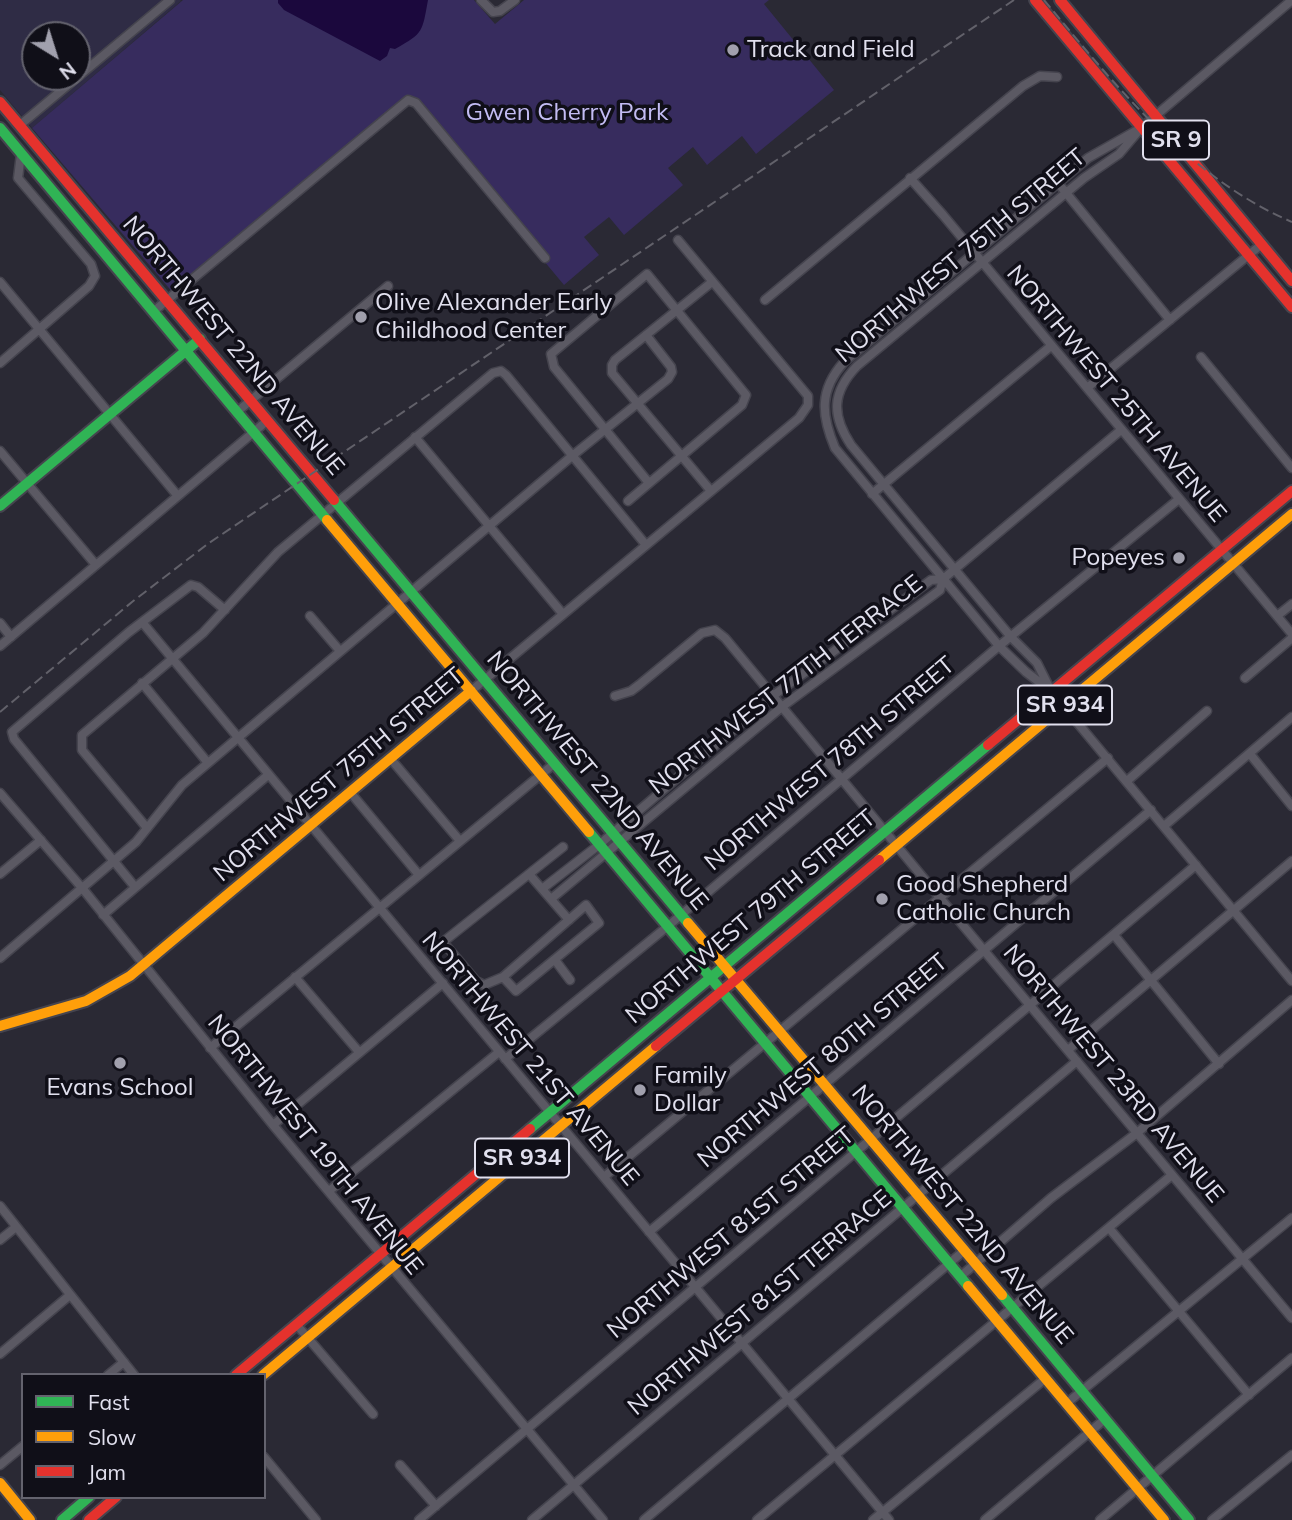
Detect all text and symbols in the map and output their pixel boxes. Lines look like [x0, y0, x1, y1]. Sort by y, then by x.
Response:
north arrow [21, 21, 91, 91]
place label: Track and Field [747, 36, 915, 64]
marker: Track and Field [725, 42, 741, 58]
text: N [55, 57, 81, 85]
park label: Gwen Cherry Park [466, 99, 668, 127]
road number: SR 9 [1143, 120, 1209, 160]
street label: NORTHWEST 75TH STREET [830, 143, 1092, 369]
street label: NORTHWEST 22ND AVENUE [116, 211, 350, 481]
street label: NORTHWEST 25TH AVENUE [1000, 260, 1232, 528]
place label: Olive Alexander Early Childhood Center [375, 289, 612, 345]
marker: Olive Alexander Early Childhood Center [353, 309, 369, 325]
place label: Popeyes [1071, 544, 1165, 572]
marker: Popeyes [1171, 550, 1187, 566]
street label: NORTHWEST 77TH TERRACE [644, 569, 928, 801]
street label: NORTHWEST 22ND AVENUE [480, 646, 714, 916]
street label: NORTHWEST 78TH STREET [699, 651, 961, 877]
street label: NORTHWEST 75TH STREET [208, 662, 470, 888]
road number: SR 934 [1018, 685, 1112, 724]
street label: NORTHWEST 79TH STREET [620, 804, 882, 1030]
place label: Good Shepherd Catholic Church [896, 871, 1071, 927]
marker: Good Shepherd Catholic Church [874, 891, 890, 907]
street label: NORTHWEST 21ST AVENUE [415, 926, 645, 1192]
street label: NORTHWEST 23RD AVENUE [997, 939, 1229, 1209]
street label: NORTHWEST 80TH STREET [692, 948, 954, 1174]
street label: NORTHWEST 19TH AVENUE [201, 1009, 429, 1281]
marker: Evans School [112, 1055, 128, 1071]
place label: Family Dollar [654, 1062, 727, 1118]
place label: Evans School [46, 1074, 194, 1102]
street label: NORTHWEST 22ND AVENUE [845, 1080, 1079, 1350]
marker: Family Dollar [632, 1082, 648, 1098]
street label: NORTHWEST 81ST STREET [602, 1121, 860, 1345]
road number: SR 934 [475, 1138, 569, 1177]
street label: NORTHWEST 81ST TERRACE [622, 1184, 898, 1422]
legend [21, 1373, 266, 1499]
text: Fast [88, 1389, 130, 1415]
text: Slow [88, 1424, 136, 1450]
text: Jam [88, 1459, 126, 1485]

